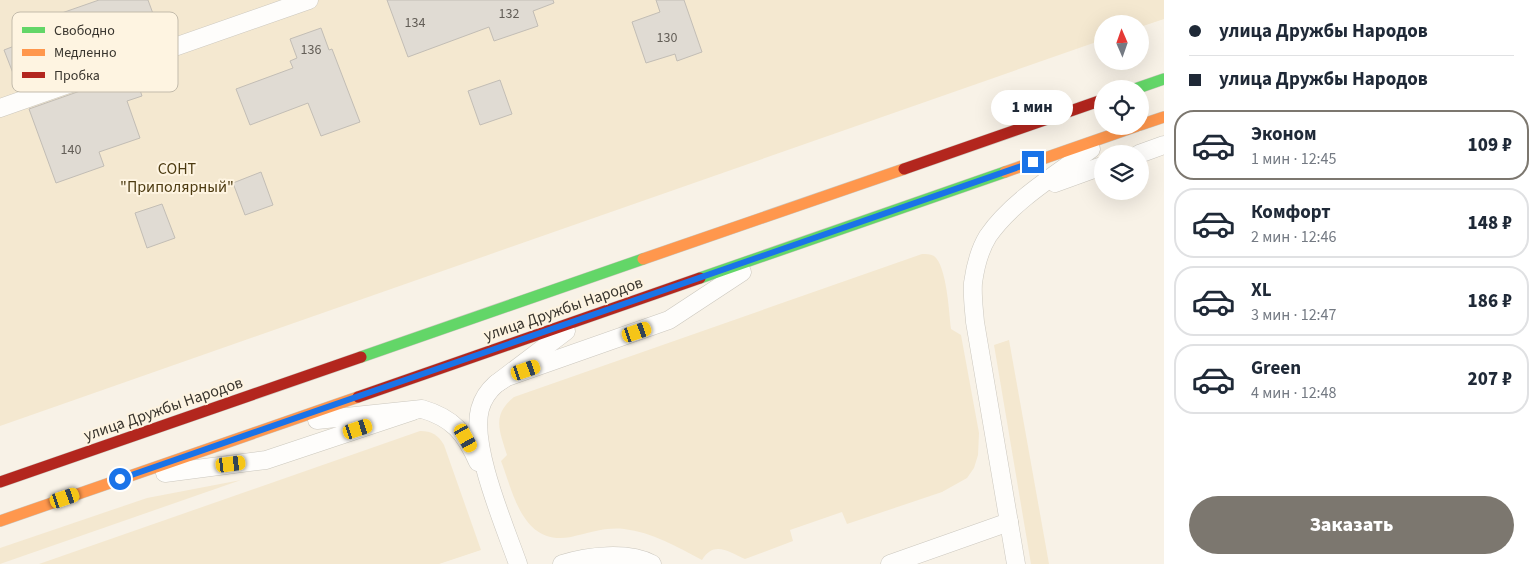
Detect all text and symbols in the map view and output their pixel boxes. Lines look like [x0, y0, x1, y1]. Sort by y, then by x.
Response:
house number: 132 [499, 4, 519, 24]
legend [12, 12, 178, 92]
house number: 134 [405, 13, 425, 33]
north arrow [1094, 15, 1149, 70]
map controls [1094, 15, 1149, 200]
text: улица Дружбы Народов [1219, 18, 1428, 45]
text: Свободно [54, 21, 115, 41]
house number: 130 [657, 28, 677, 48]
house number: 136 [301, 40, 321, 60]
text: Медленно [54, 43, 117, 63]
text: Пробка [54, 66, 100, 86]
text: улица Дружбы Народов [1219, 66, 1428, 93]
button: locate [1094, 80, 1149, 135]
callout: 1 мин [992, 90, 1074, 124]
text: 1 мин [1011, 96, 1053, 118]
text: Эконом [1251, 121, 1317, 148]
icon: car [1191, 123, 1236, 168]
text: 109 ₽ [1468, 132, 1512, 159]
house number: 140 [61, 140, 81, 160]
button: layers [1094, 145, 1149, 200]
text: 1 мин · 12:45 [1251, 148, 1337, 170]
route end [1022, 151, 1044, 173]
park label: СОНТ "Приполярный" [120, 158, 234, 198]
text: Комфорт [1251, 199, 1331, 226]
icon: car [1191, 201, 1236, 246]
text: 148 ₽ [1468, 210, 1512, 237]
text: 2 мин · 12:46 [1251, 226, 1337, 248]
street label: улица Дружбы Народов [481, 271, 646, 347]
text: XL [1251, 277, 1272, 304]
icon: car [1191, 279, 1236, 324]
text: 186 ₽ [1468, 288, 1512, 315]
text: 3 мин · 12:47 [1251, 304, 1337, 326]
car [620, 320, 653, 344]
text: Green [1251, 355, 1301, 382]
icon: car [1191, 357, 1236, 402]
car [509, 358, 542, 382]
text: 207 ₽ [1468, 366, 1512, 393]
street label: улица Дружбы Народов [81, 371, 246, 447]
text: 4 мин · 12:48 [1251, 382, 1337, 404]
car [341, 417, 374, 441]
car [452, 421, 479, 455]
car [215, 455, 246, 473]
route start [109, 468, 131, 490]
car [48, 486, 81, 510]
button: Заказать [1189, 496, 1514, 554]

